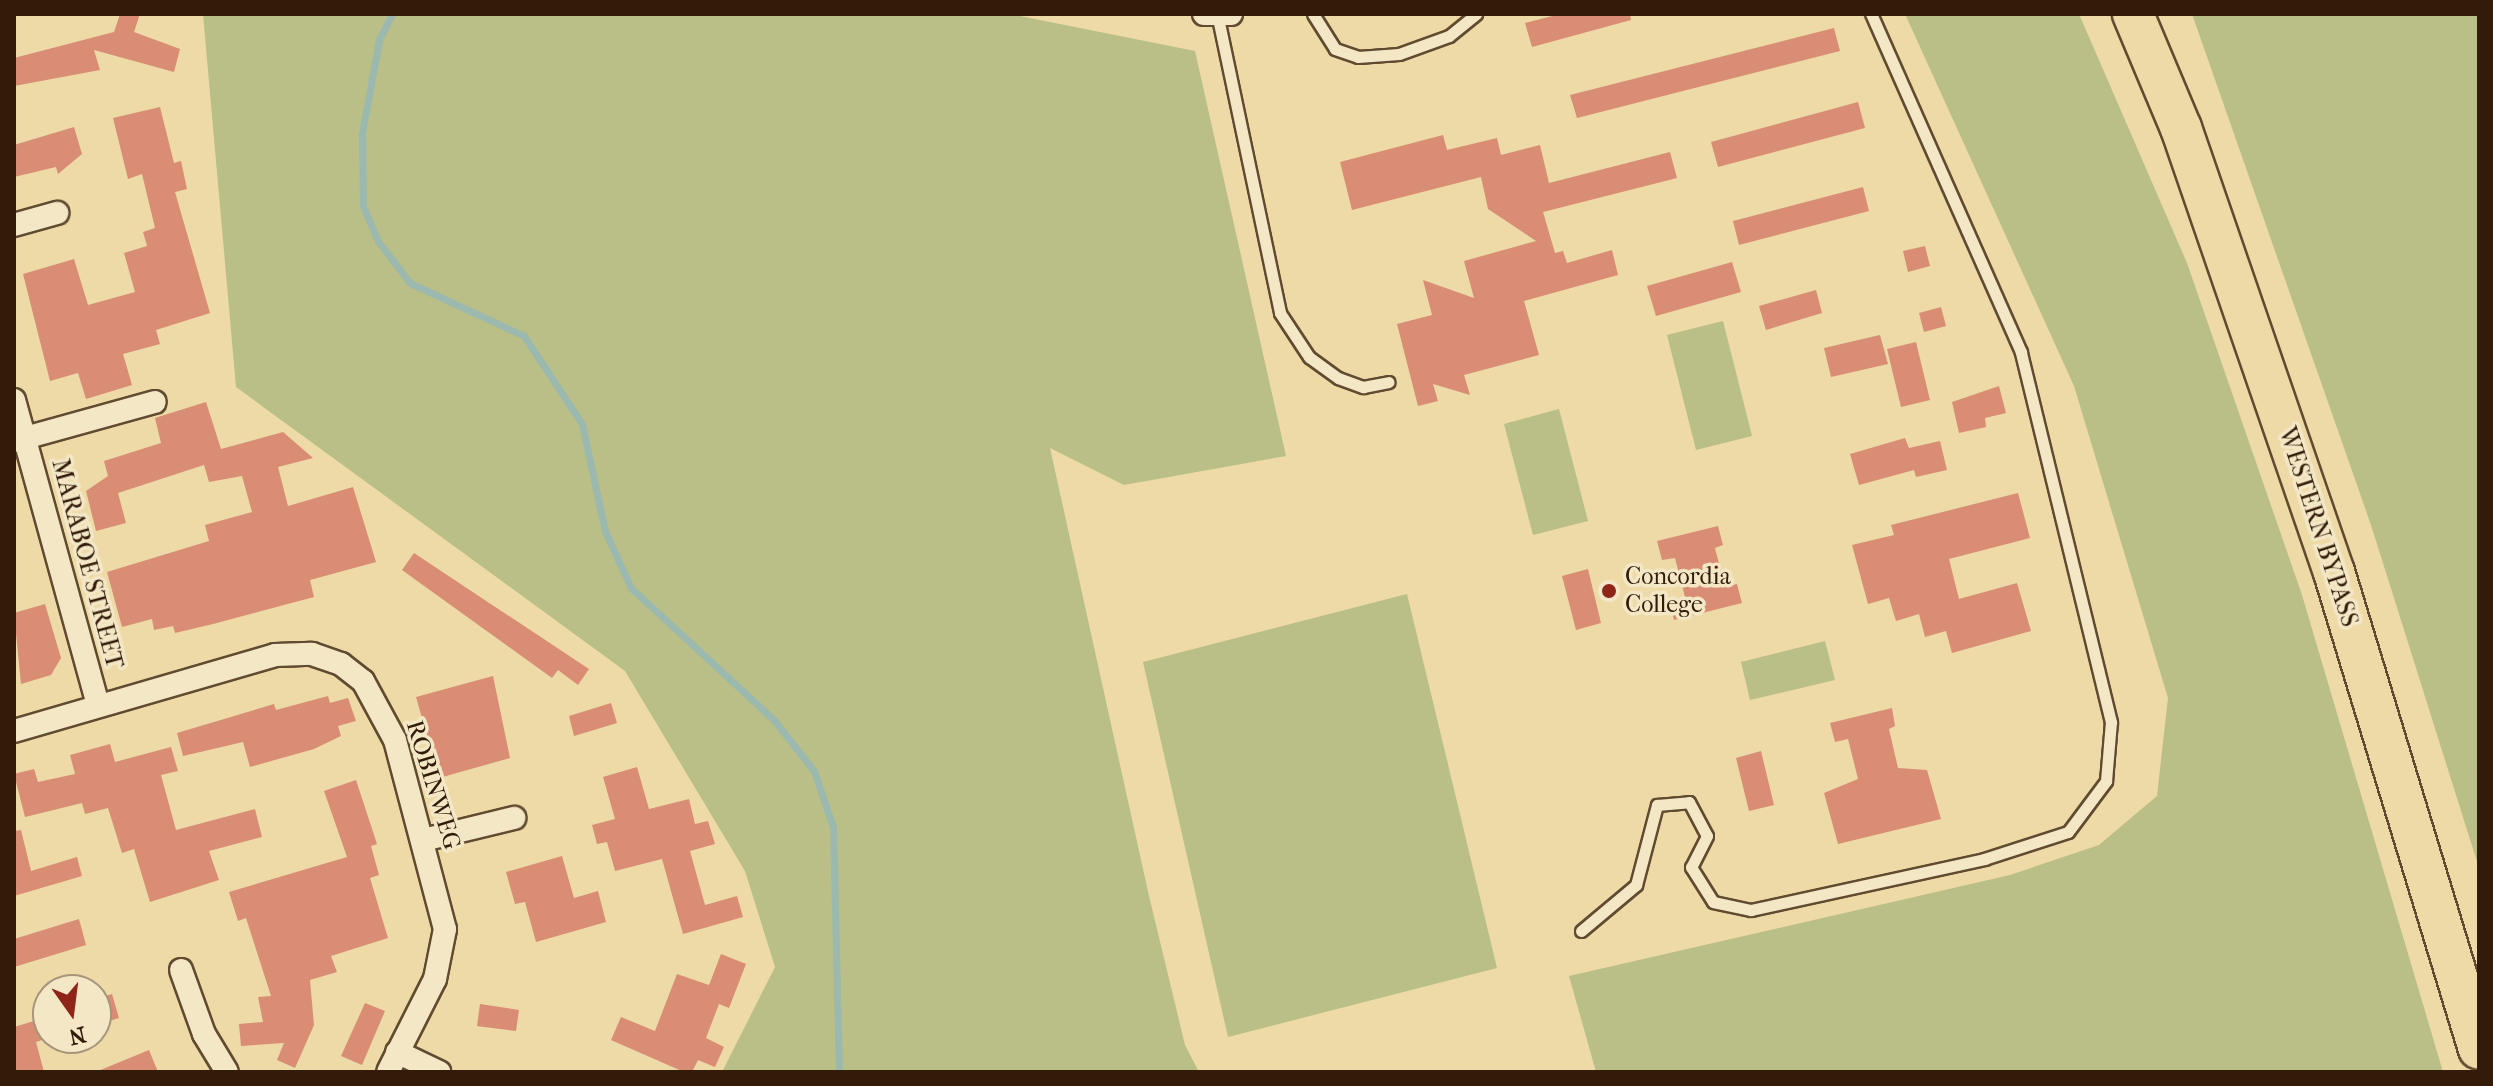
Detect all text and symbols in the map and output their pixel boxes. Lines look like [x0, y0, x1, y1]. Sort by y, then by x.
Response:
street label: WESTERN BYPASS [2272, 424, 2364, 630]
street label: MARABOE STREET [45, 456, 129, 672]
place label: Concordia College [1625, 563, 1731, 619]
marker: Concordia College [1600, 582, 1618, 600]
street label: ROBINWEG [400, 717, 466, 853]
north arrow [32, 974, 112, 1054]
text: N [66, 1021, 89, 1050]

